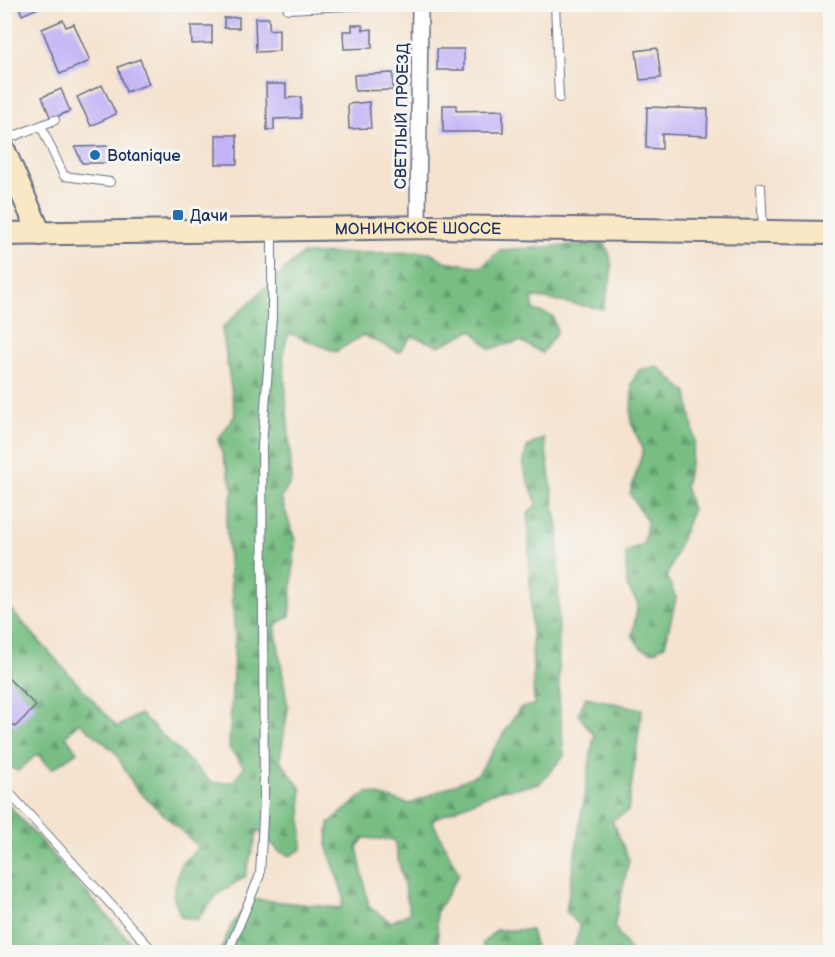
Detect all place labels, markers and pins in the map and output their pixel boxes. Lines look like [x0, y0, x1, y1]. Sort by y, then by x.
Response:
place label: Botanique [107, 147, 181, 166]
marker: Botanique [88, 148, 102, 162]
place label: Дачи [190, 207, 228, 226]
marker: Дачи [171, 208, 185, 222]

